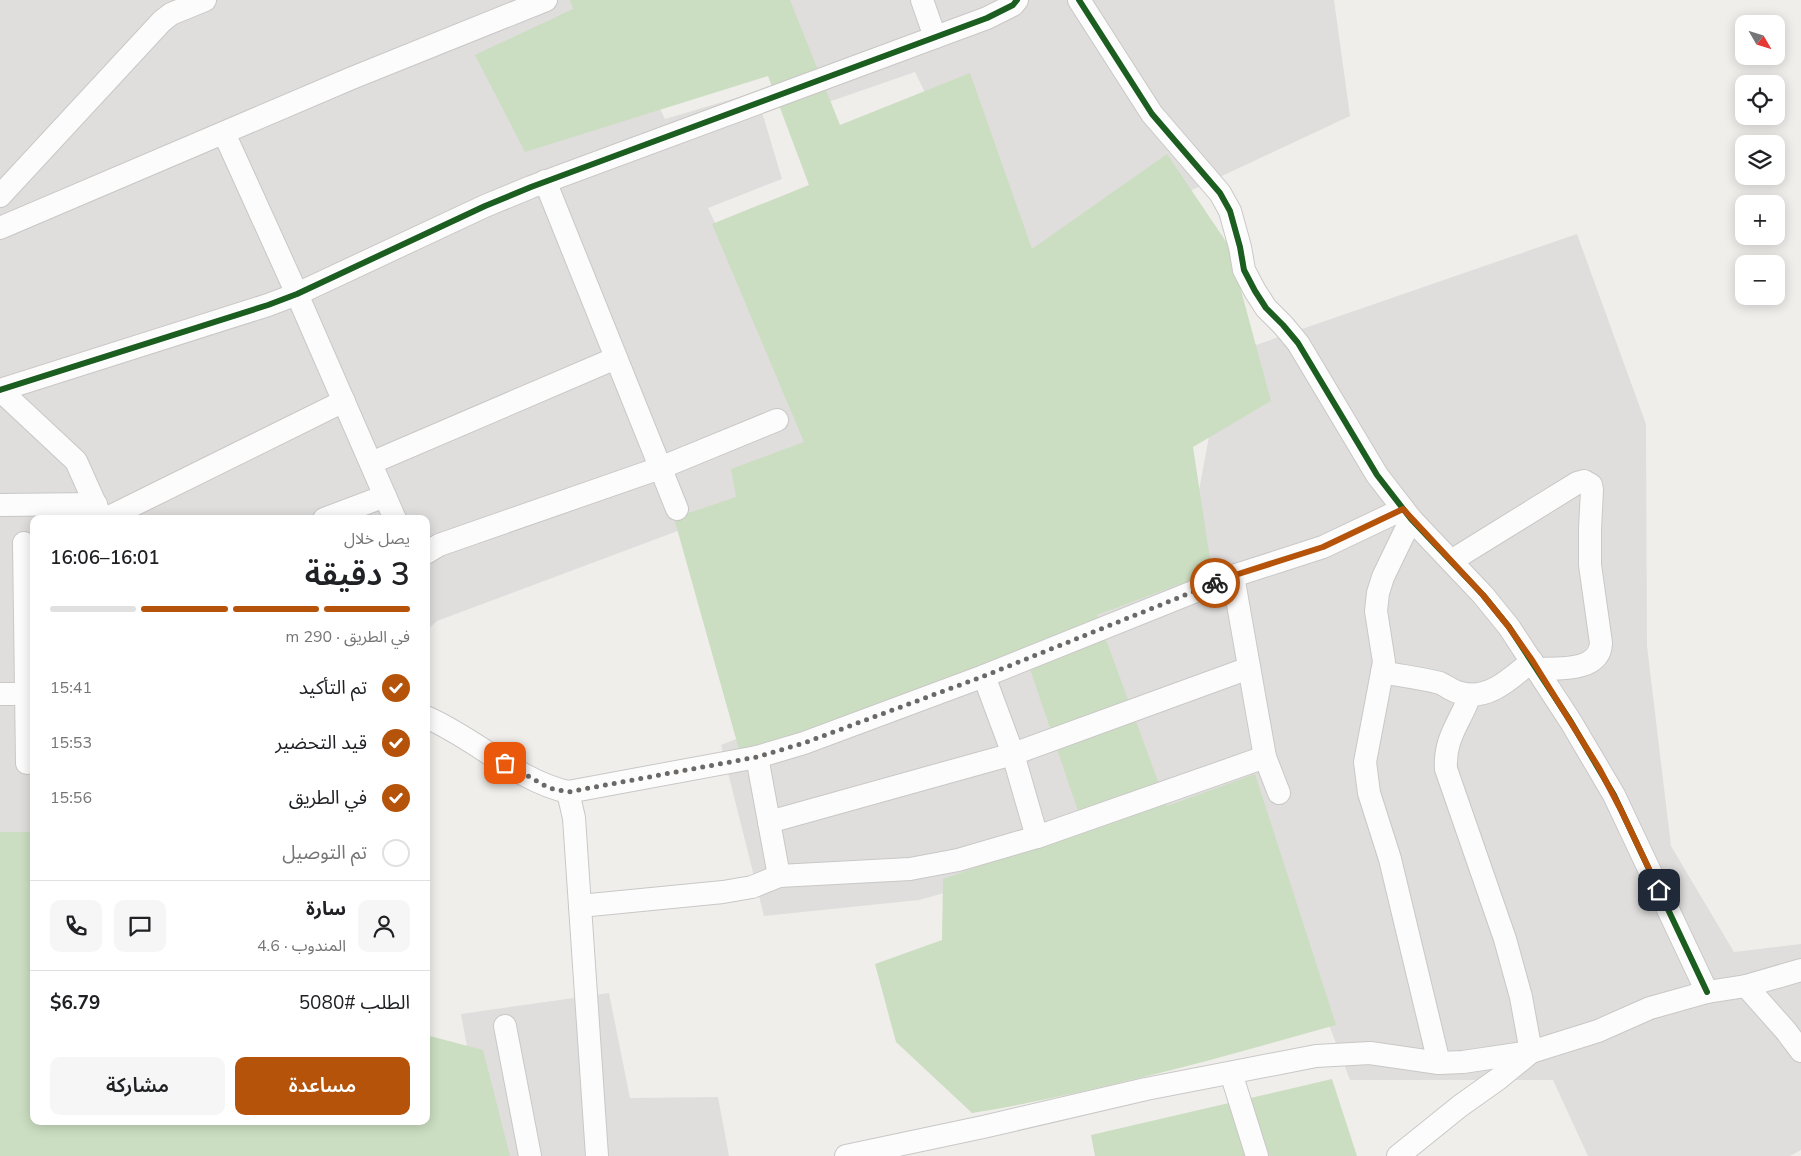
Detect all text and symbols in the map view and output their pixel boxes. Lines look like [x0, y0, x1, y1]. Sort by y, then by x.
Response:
north arrow [1735, 15, 1785, 65]
map controls [1735, 15, 1785, 305]
button: locate [1735, 75, 1785, 125]
button: layers [1735, 135, 1785, 185]
button: + [1735, 195, 1785, 245]
button: − [1735, 255, 1785, 305]
text: يصل خلال [344, 528, 410, 550]
text: 16:01–16:06 [50, 545, 160, 571]
text: 3 دقيقة [305, 553, 410, 596]
courier [1190, 558, 1240, 608]
icon: bike [1201, 569, 1229, 597]
text: في الطريق · 290 m [286, 626, 410, 648]
icon: check [382, 674, 410, 702]
text: تم التأكيد [299, 675, 367, 701]
text: 15:41 [50, 677, 92, 699]
icon: check [382, 729, 410, 757]
text: قيد التحضير [275, 730, 367, 756]
text: 15:53 [50, 732, 92, 754]
pin [484, 742, 526, 784]
icon: bag [491, 749, 519, 777]
icon: check [382, 784, 410, 812]
text: في الطريق [289, 785, 367, 811]
text: 15:56 [50, 787, 92, 809]
text: تم التوصيل [282, 840, 367, 866]
pin [1638, 869, 1680, 911]
icon: home [1645, 876, 1673, 904]
text: سارة [306, 896, 346, 922]
button: phone [50, 900, 102, 952]
button: chat [114, 900, 166, 952]
button: person [358, 900, 410, 952]
text: المندوب · 4.6 [257, 935, 346, 957]
text: $6.79 [50, 990, 100, 1016]
text: الطلب #5080 [299, 990, 410, 1016]
button: مشاركة [50, 1057, 225, 1115]
button: مساعدة [235, 1057, 410, 1115]

